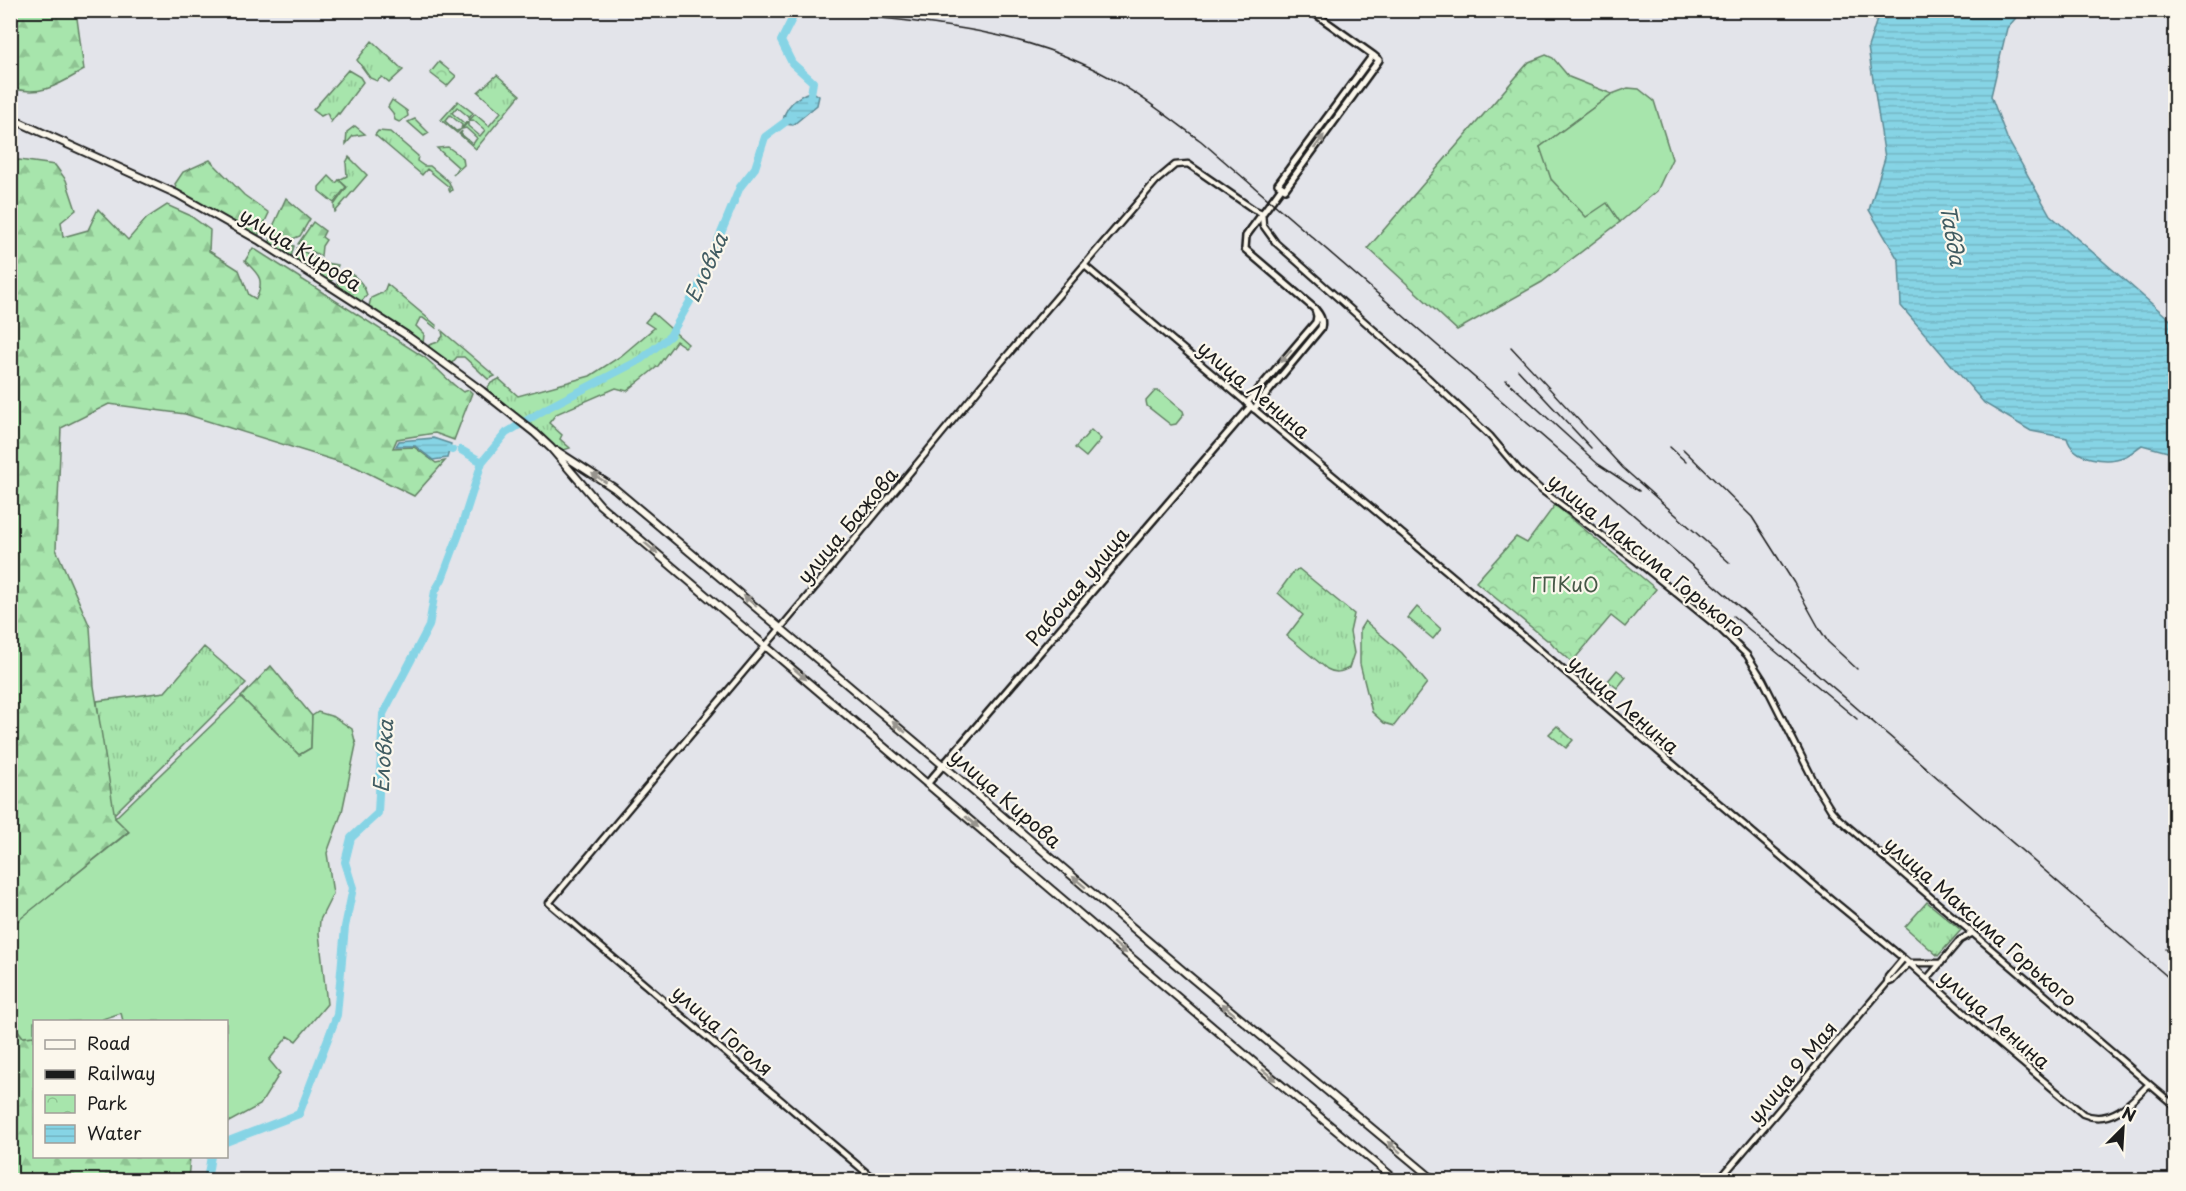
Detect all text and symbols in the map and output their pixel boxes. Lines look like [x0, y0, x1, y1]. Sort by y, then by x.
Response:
one-way arrow [1313, 134, 1326, 150]
street label: улица Кирова [234, 199, 368, 299]
water label: Тавда [1933, 202, 1975, 269]
water label: Еловка [675, 226, 735, 307]
street label: улица Ленина [1191, 333, 1317, 445]
one-way arrow [1280, 348, 1293, 363]
street label: улица Бажова [789, 460, 905, 590]
street label: улица Максима Горького [1542, 466, 1752, 644]
one-way arrow [591, 473, 607, 484]
street label: Рабочая улица [1018, 520, 1136, 652]
one-way arrow [643, 542, 659, 555]
park label: ГПКиО [1531, 569, 1599, 599]
one-way arrow [742, 595, 758, 608]
street label: улица Ленина [1562, 647, 1687, 761]
one-way arrow [792, 668, 808, 681]
water label: Еловка [363, 717, 401, 794]
one-way arrow [891, 722, 906, 734]
street label: улица Кирова [944, 741, 1069, 855]
one-way arrow [964, 815, 979, 828]
street label: улица Максима Горького [1878, 829, 2084, 1013]
one-way arrow [1072, 876, 1087, 889]
one-way arrow [1112, 942, 1128, 955]
street label: улица Ленина [1933, 962, 2058, 1076]
street label: улица Гоголя [666, 977, 780, 1083]
one-way arrow [1220, 1002, 1236, 1015]
street label: улица 9 Мая [1740, 1014, 1844, 1130]
legend [33, 1020, 228, 1158]
text: Road [87, 1029, 131, 1056]
text: Railway [87, 1059, 155, 1086]
one-way arrow [1261, 1068, 1277, 1081]
text: Park [87, 1089, 127, 1116]
north arrow [2093, 1098, 2153, 1158]
text: N [2119, 1100, 2140, 1127]
text: Water [87, 1119, 142, 1146]
one-way arrow [1386, 1140, 1402, 1153]

